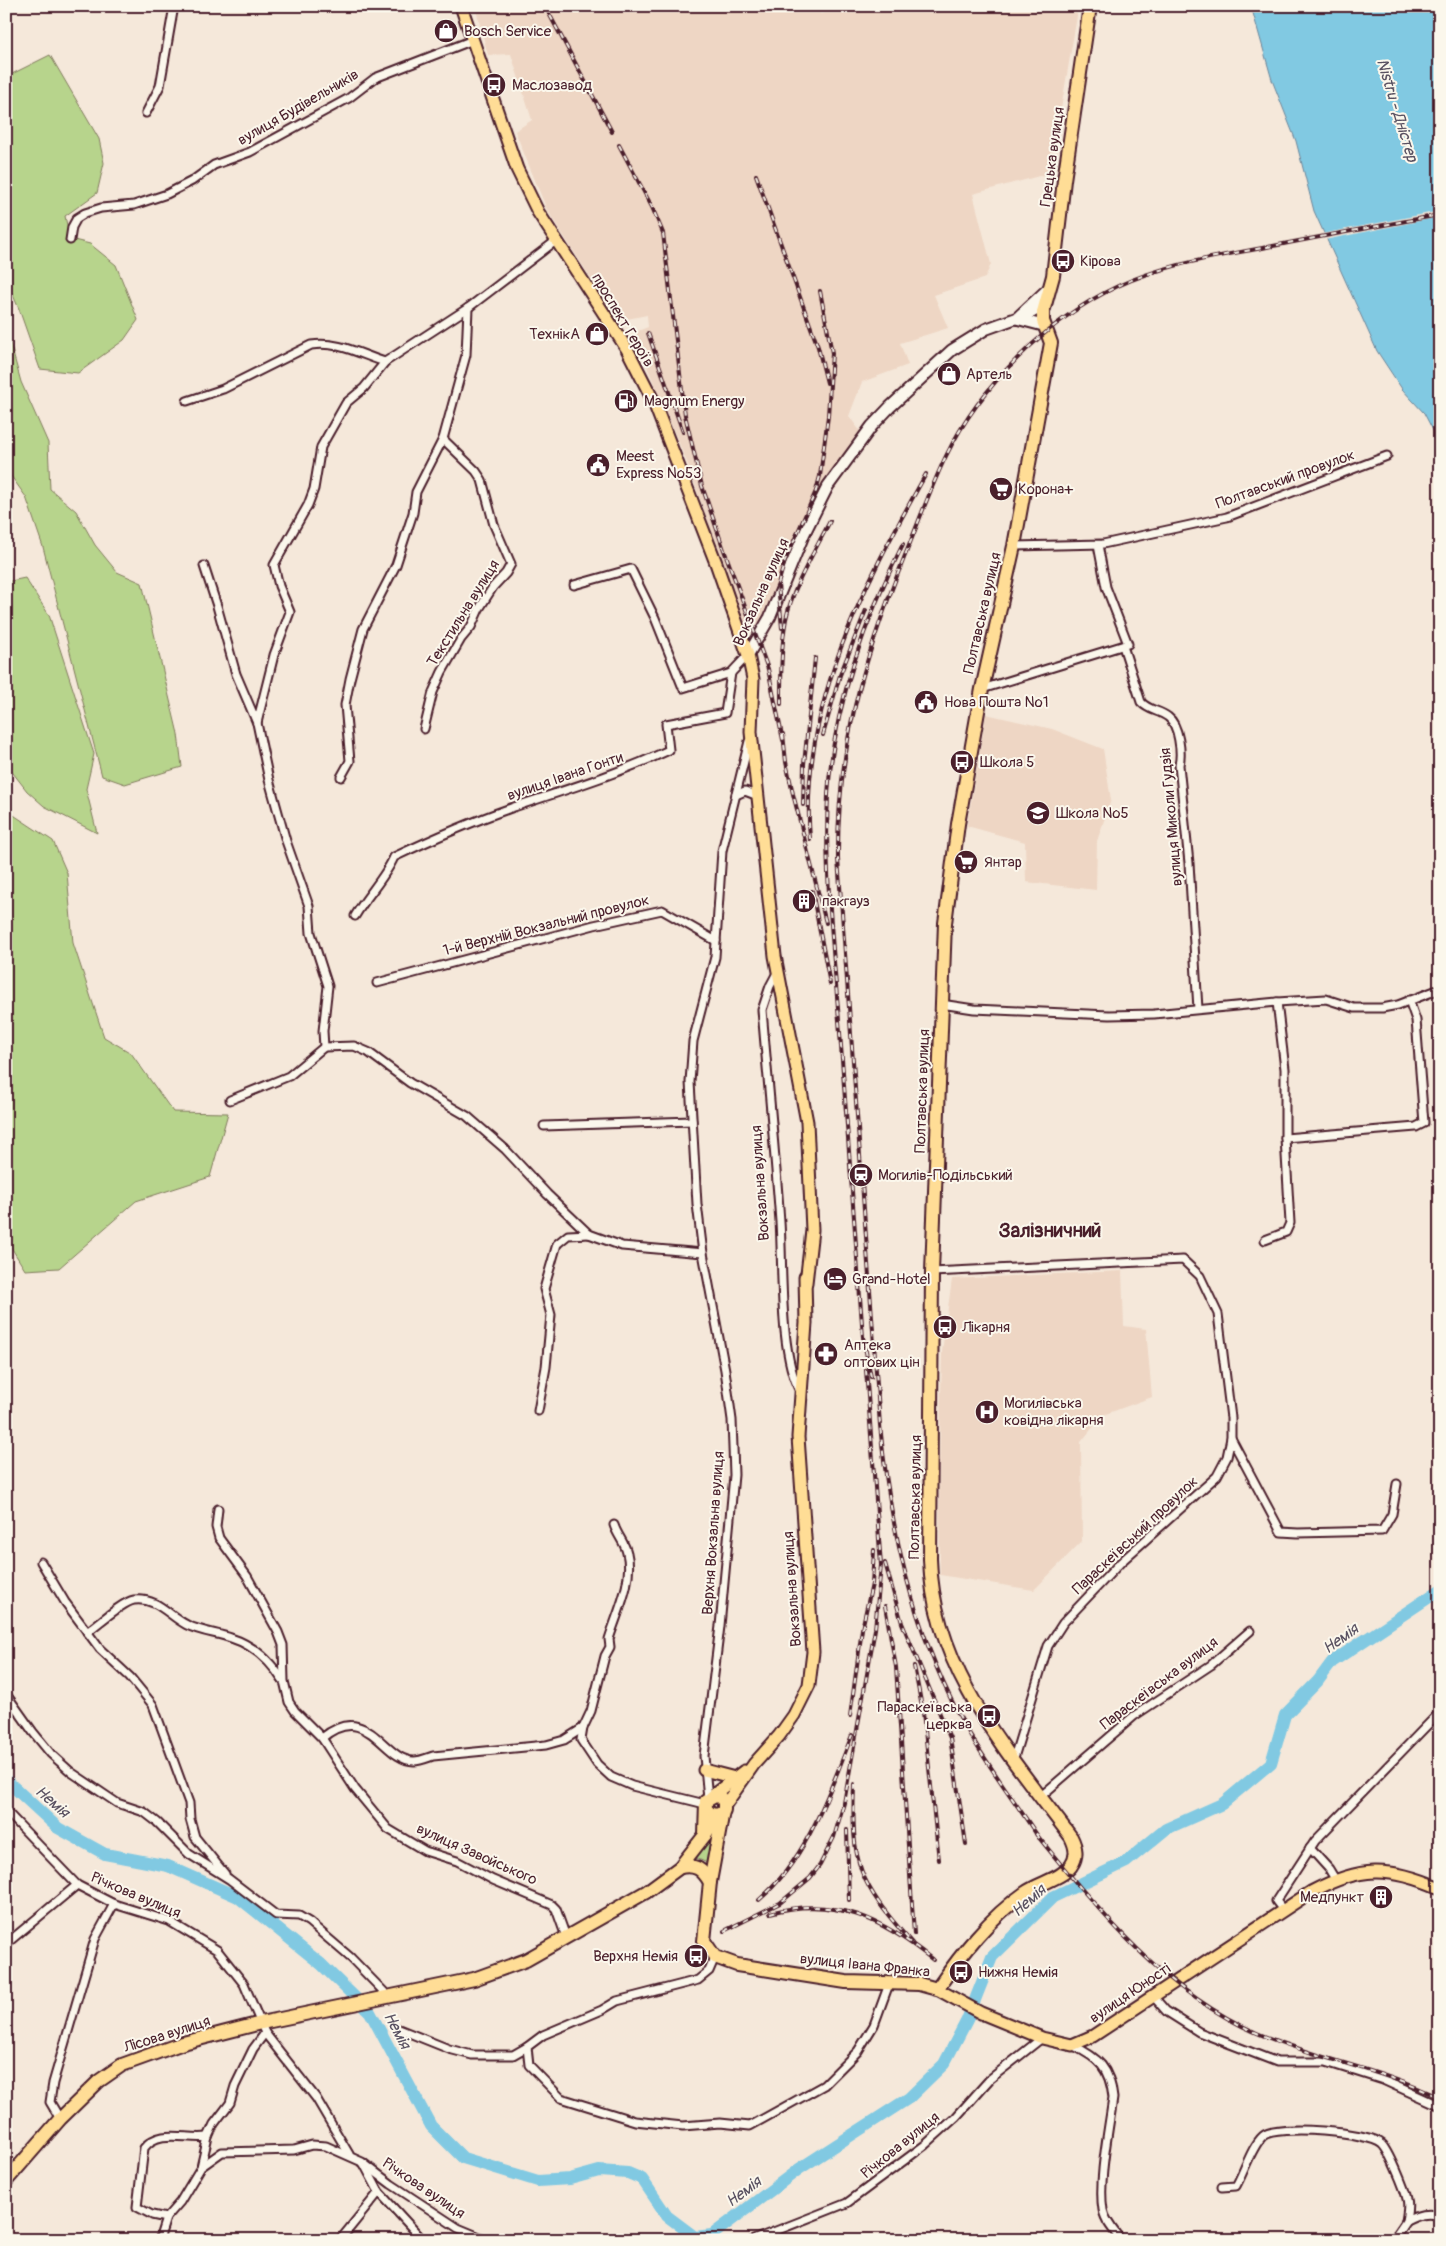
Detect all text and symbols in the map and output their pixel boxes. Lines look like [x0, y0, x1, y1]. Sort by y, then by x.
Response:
shop icon: Bosch Service [433, 18, 459, 44]
place label: Bosch Service [464, 22, 552, 41]
water label: Nistru - Дністер [1372, 56, 1423, 166]
street label: вулиця Будівельників [234, 65, 362, 150]
bus stop icon: Маслозавод [481, 72, 507, 98]
place label: Маслозавод [512, 76, 592, 95]
street label: Грецька вулиця [1036, 106, 1069, 208]
bus stop icon: Кірова [1050, 248, 1076, 274]
place label: Кірова [1080, 252, 1121, 271]
street label: проспект Героїв [587, 270, 658, 371]
shop icon: ТехнікА [584, 321, 610, 347]
place label: ТехнікА [529, 325, 580, 344]
shop icon: Артель [936, 361, 962, 387]
place label: Артель [966, 365, 1013, 384]
fuel station icon: Magnum Energy [613, 388, 639, 414]
place label: Magnum Energy [644, 392, 745, 411]
street label: Полтавський провулок [1213, 445, 1357, 513]
place label: Meest Express №53 [616, 447, 701, 483]
public building icon: Meest Express №53 [585, 452, 611, 478]
supermarket icon: Корона+ [988, 476, 1014, 502]
place label: Корона+ [1018, 480, 1073, 499]
street label: Вокзальна вулиця [729, 535, 794, 649]
street label: Полтавська вулиця [959, 551, 1006, 676]
street label: Текстильна вулиця [423, 556, 504, 670]
public building icon: Нова Пошта №1 [913, 689, 939, 715]
place label: Нова Пошта №1 [944, 693, 1049, 712]
street label: вулиця Миколи Гудзія [1156, 747, 1187, 887]
street label: вулиця Івана Гонти [505, 748, 626, 805]
bus stop icon: Школа 5 [949, 749, 975, 775]
place label: Школа 5 [980, 753, 1034, 772]
school or university icon: Школа №5 [1025, 800, 1051, 826]
place label: Школа №5 [1056, 804, 1129, 823]
supermarket icon: Янтар [953, 849, 979, 875]
place label: Янтар [984, 853, 1022, 872]
building icon: пакгауз [791, 888, 817, 914]
street label: 1-й Верхній Вокзальний провулок [441, 891, 651, 960]
place label: пакгауз [822, 892, 870, 911]
street label: Полтавська вулиця [911, 1029, 934, 1153]
street label: Вокзальна вулиця [747, 1125, 774, 1241]
station icon: Могилів-Подільський [848, 1162, 874, 1188]
place label: Могилів-Подільський [878, 1166, 1013, 1185]
district label: Залізничний [999, 1218, 1101, 1243]
hotel icon: Grand-Hotel [822, 1266, 848, 1292]
place label: Grand-Hotel [852, 1270, 931, 1289]
bus stop icon: Лікарня [932, 1314, 958, 1340]
place label: Лікарня [961, 1318, 1010, 1337]
place label: Аптека оптових цін [844, 1336, 920, 1372]
pharmacy icon: Аптека оптових цін [813, 1341, 839, 1367]
place label: Могилівська ковідна лікарня [1004, 1394, 1103, 1430]
hospital icon: Могилівська ковідна лікарня [974, 1399, 1000, 1425]
street label: Полтавська вулиця [905, 1435, 926, 1559]
street label: Верхня Вокзальна вулиця [698, 1451, 729, 1616]
street label: Параскеївський провулок [1069, 1472, 1202, 1599]
street label: Вокзальна вулиця [779, 1531, 806, 1647]
water label: Немія [1319, 1618, 1363, 1658]
street label: Параскеївська вулиця [1097, 1633, 1222, 1734]
place label: Параскеївська церква [878, 1698, 972, 1734]
bus stop icon: Параскеївська церква [976, 1703, 1002, 1729]
water label: Немія [31, 1781, 75, 1823]
street label: вулиця Завойського [413, 1819, 540, 1890]
street label: Річкова вулиця [88, 1868, 184, 1923]
water label: Немія [1008, 1879, 1051, 1921]
building icon: Медпункт [1368, 1884, 1394, 1910]
place label: Медпункт [1300, 1888, 1364, 1907]
bus stop icon: Верхня Немія [683, 1943, 709, 1969]
place label: Верхня Немія [593, 1947, 678, 1966]
street label: вулиця Івана Франка [799, 1949, 931, 1982]
bus stop icon: Нижня Немія [948, 1959, 974, 1985]
street label: вулиця Юності [1086, 1959, 1175, 2028]
place label: Нижня Немія [978, 1963, 1058, 1982]
water label: Немія [379, 2009, 416, 2054]
street label: Лісова вулиця [121, 2012, 213, 2058]
street label: Річкова вулиця [857, 2108, 944, 2183]
street label: Річкова вулиця [379, 2154, 469, 2223]
water label: Немія [722, 2171, 766, 2212]

